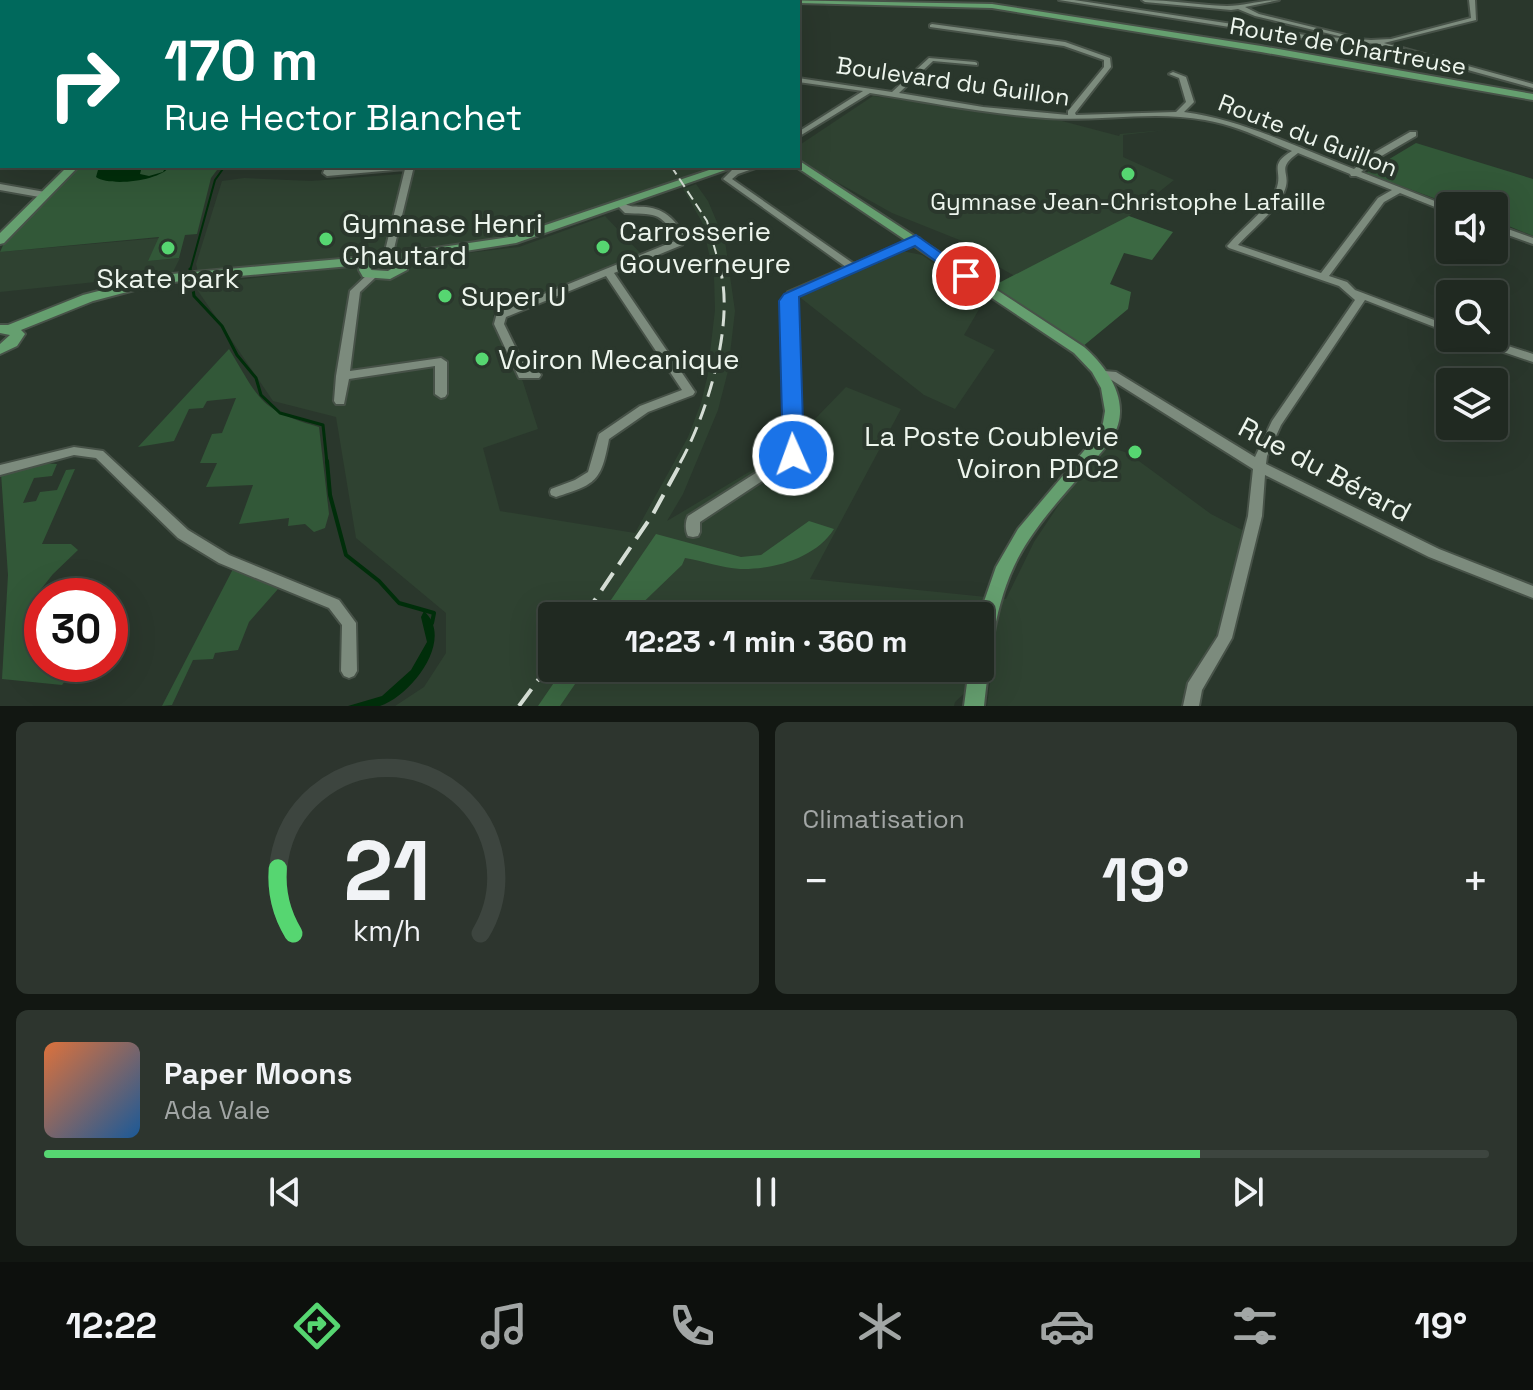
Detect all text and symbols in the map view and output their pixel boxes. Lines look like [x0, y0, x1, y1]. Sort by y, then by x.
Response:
street label: Route de Chartreuse [1227, 10, 1469, 82]
text: 170 m [164, 25, 318, 96]
icon: right [32, 32, 136, 136]
street label: Boulevard du Guillon [834, 49, 1072, 113]
street label: Route du Guillon [1214, 87, 1402, 183]
text: Rue Hector Blanchet [164, 95, 522, 141]
marker: Gymnase Jean-Christophe Lafaille [1119, 165, 1137, 183]
place label: Gymnase Jean-Christophe Lafaille [930, 186, 1326, 217]
map controls [1436, 192, 1508, 440]
button: sound [1436, 192, 1508, 264]
place label: Gymnase Henri Chautard [342, 205, 543, 273]
place label: Carrosserie Gouverneyre [619, 213, 791, 281]
marker: Gymnase Henri Chautard [317, 230, 335, 248]
marker: Carrosserie Gouverneyre [594, 238, 612, 256]
marker: Skate park [159, 239, 177, 257]
pin [932, 242, 1000, 310]
icon: arrive [944, 254, 988, 298]
place label: Skate park [96, 260, 240, 296]
place label: Super U [461, 278, 566, 314]
button: search [1436, 280, 1508, 352]
marker: Super U [436, 287, 454, 305]
place label: Voiron Mecanique [498, 341, 740, 377]
marker: Voiron Mecanique [473, 350, 491, 368]
button: layers [1436, 368, 1508, 440]
street label: Rue du Bérard [1233, 408, 1417, 530]
position arrow [751, 413, 835, 497]
place label: La Poste Coublevie Voiron PDC2 [864, 418, 1119, 486]
marker: La Poste Coublevie Voiron PDC2 [1126, 443, 1144, 461]
speed limit sign: 30 [24, 578, 128, 682]
text: 12:23 · 1 min · 360 m [625, 622, 907, 661]
text: Climatisation [803, 802, 965, 836]
text: 21 [344, 818, 431, 924]
text: 19° [1102, 842, 1190, 919]
text: − [803, 853, 830, 909]
text: + [1462, 853, 1489, 909]
text: km/h [353, 913, 421, 949]
text: Paper Moons [164, 1054, 353, 1093]
text: Ada Vale [164, 1093, 270, 1127]
icon: previous [263, 1170, 307, 1214]
icon: pause [744, 1170, 788, 1214]
icon: next [1226, 1170, 1270, 1214]
icon: directions [289, 1298, 345, 1354]
icon: music [476, 1298, 532, 1354]
icon: phone [664, 1298, 720, 1354]
icon: climate [852, 1298, 908, 1354]
icon: car [1039, 1298, 1095, 1354]
icon: filters [1227, 1298, 1283, 1354]
text: 12:22 [66, 1303, 157, 1349]
text: 19° [1414, 1303, 1467, 1349]

